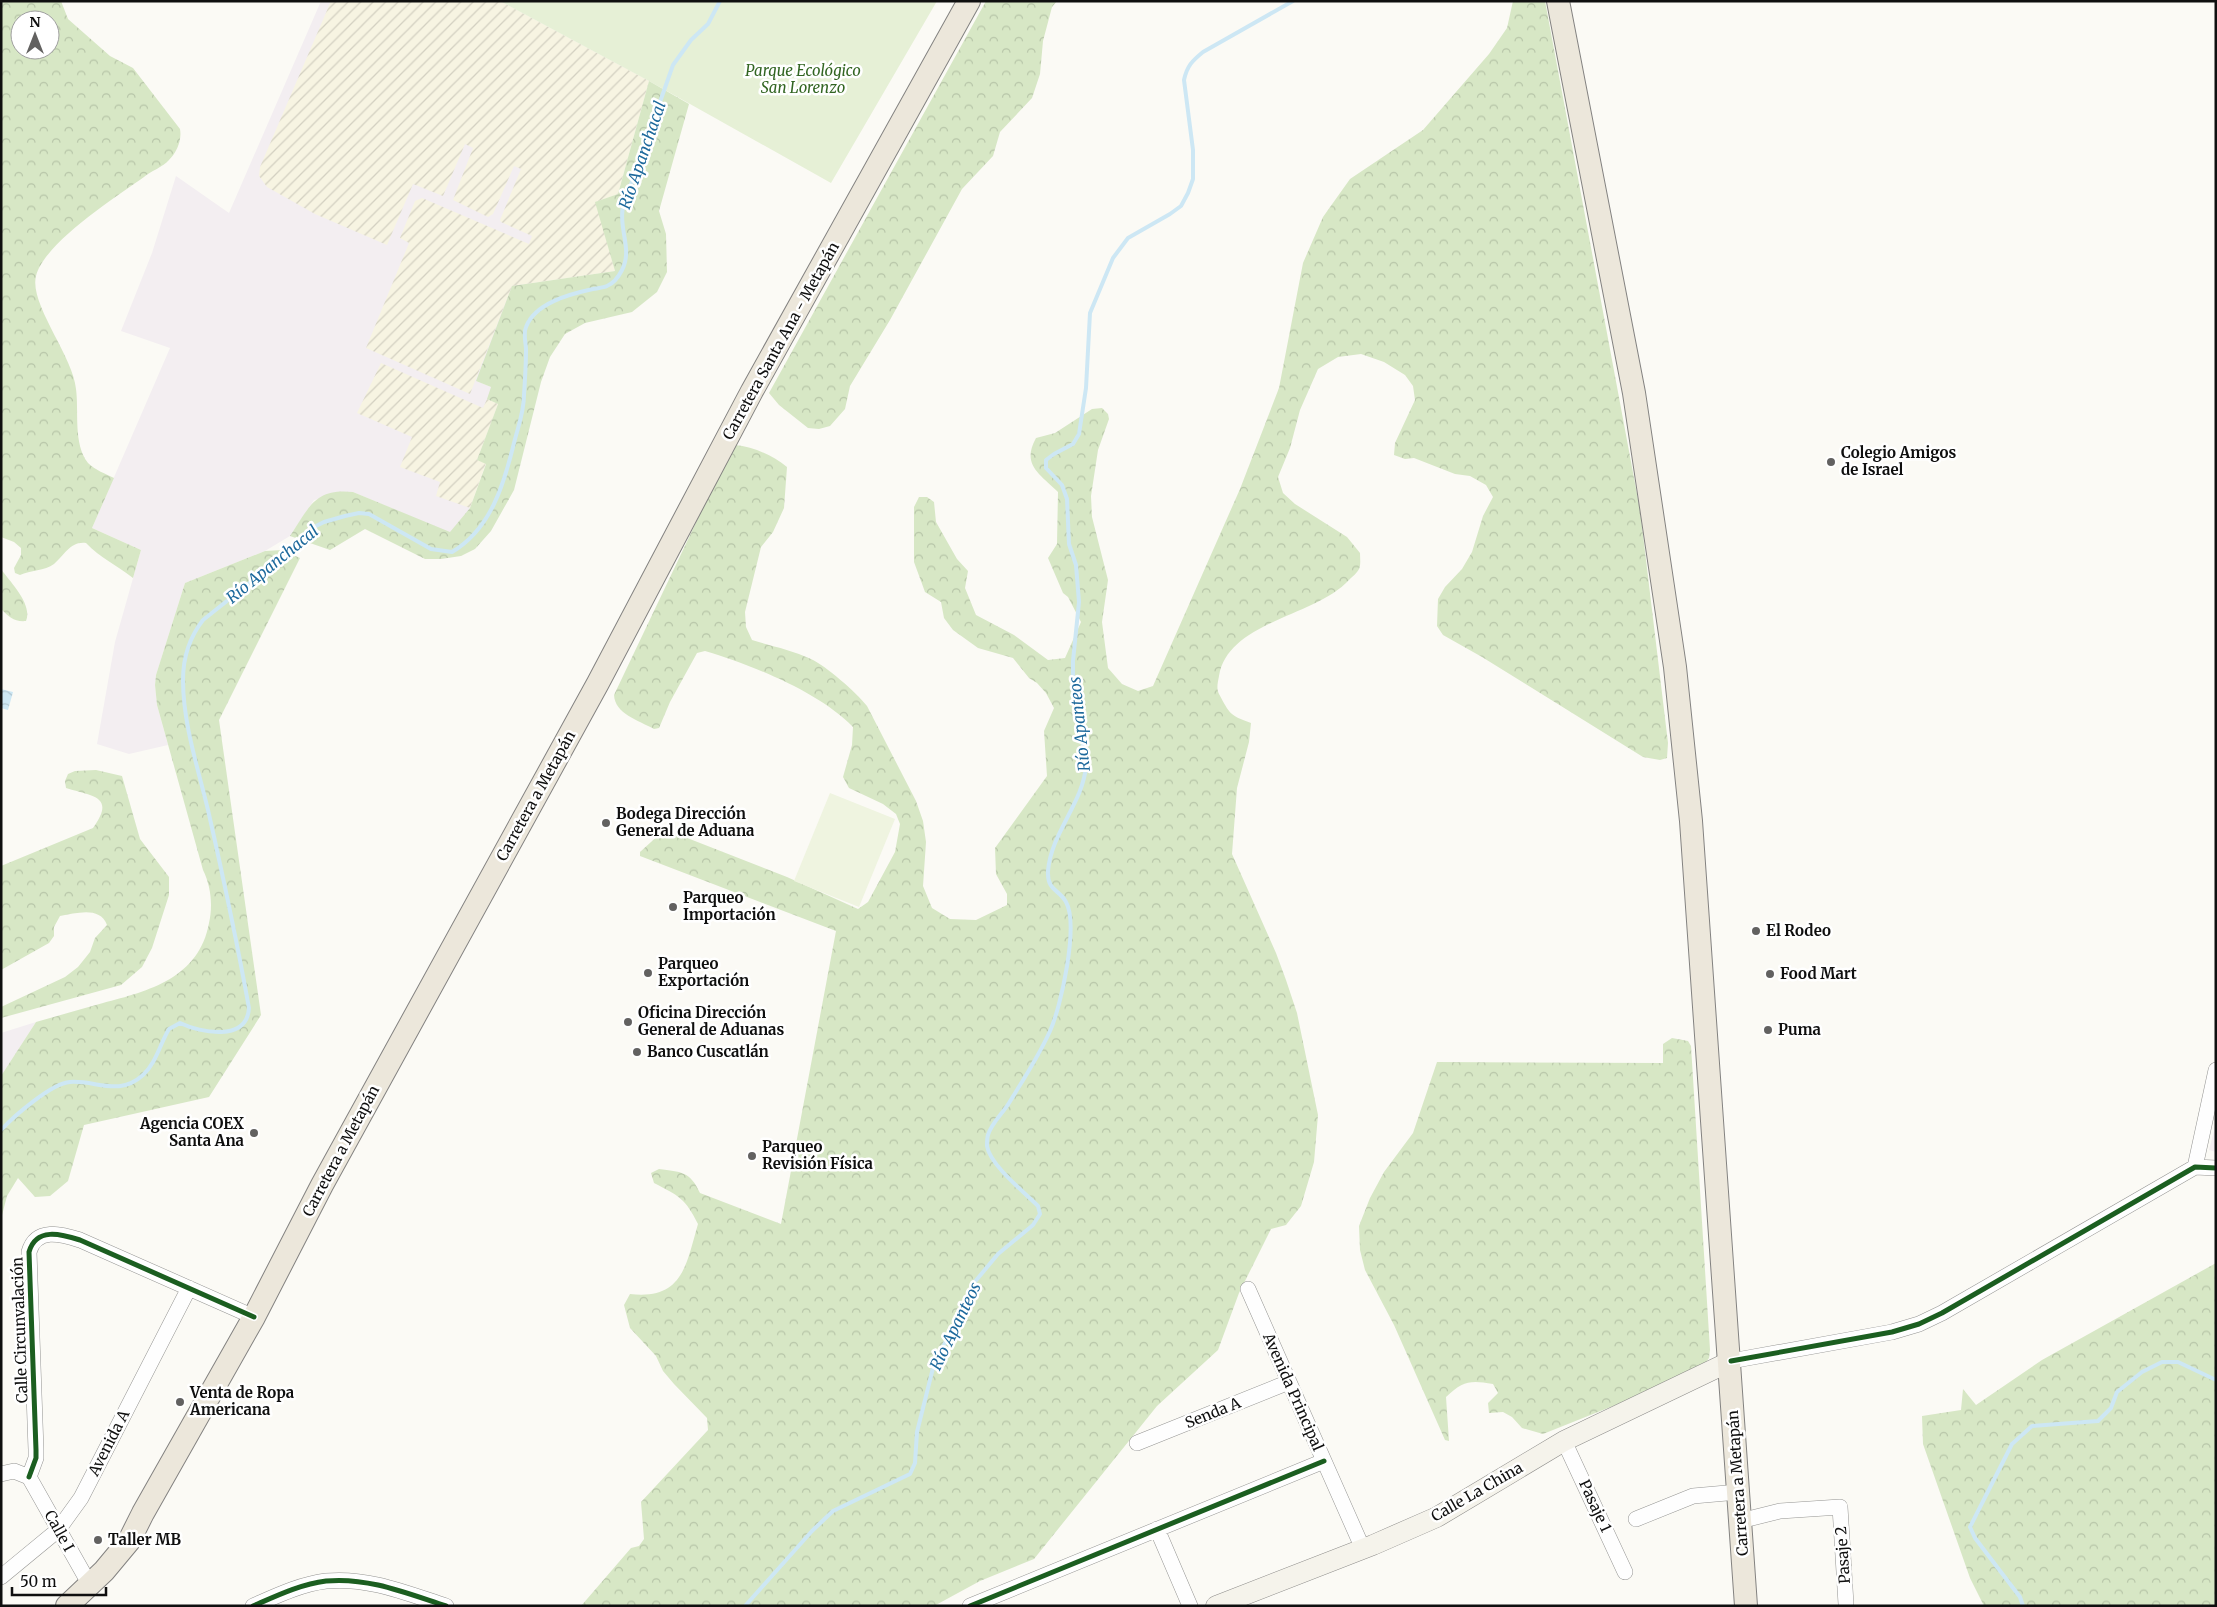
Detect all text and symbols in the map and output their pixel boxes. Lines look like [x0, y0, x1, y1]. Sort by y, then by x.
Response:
north arrow [10, 10, 60, 60]
text: N [29, 13, 41, 31]
park label: Parque Ecológico San Lorenzo [745, 61, 861, 97]
water label: Río Apanchacal [614, 98, 670, 212]
street label: Carretera Santa Ana - Metapán [718, 238, 843, 443]
place label: Colegio Amigos de Israel [1841, 443, 1956, 479]
marker: Colegio Amigos de Israel [1825, 456, 1837, 468]
water label: Río Apanchacal [222, 521, 322, 607]
water label: Río Apanteos [1064, 675, 1094, 772]
street label: Carretera a Metapán [492, 727, 579, 864]
place label: Bodega Dirección General de Aduana [616, 804, 755, 840]
marker: Bodega Dirección General de Aduana [600, 817, 612, 829]
place label: Parqueo Importación [683, 888, 776, 924]
marker: Parqueo Importación [667, 901, 679, 913]
place label: El Rodeo [1766, 921, 1831, 940]
marker: El Rodeo [1750, 925, 1762, 937]
place label: Parqueo Exportación [658, 954, 749, 990]
place label: Food Mart [1780, 964, 1857, 983]
marker: Parqueo Exportación [642, 967, 654, 979]
marker: Food Mart [1764, 968, 1776, 980]
place label: Oficina Dirección General de Aduanas [638, 1003, 784, 1039]
marker: Oficina Dirección General de Aduanas [622, 1016, 634, 1028]
place label: Puma [1778, 1020, 1822, 1039]
marker: Puma [1762, 1024, 1774, 1036]
place label: Banco Cuscatlán [647, 1042, 769, 1061]
marker: Banco Cuscatlán [631, 1046, 643, 1058]
street label: Carretera a Metapán [298, 1082, 383, 1220]
place label: Agencia COEX Santa Ana [139, 1114, 245, 1150]
marker: Agencia COEX Santa Ana [248, 1127, 260, 1139]
place label: Parqueo Revisión Física [762, 1137, 874, 1173]
marker: Parqueo Revisión Física [746, 1150, 758, 1162]
street label: Calle Circunvalación [7, 1256, 32, 1403]
water label: Río Apanteos [925, 1279, 985, 1373]
street label: Avenida Principal [1259, 1329, 1328, 1454]
place label: Venta de Ropa Americana [189, 1383, 295, 1419]
street label: Senda A [1182, 1393, 1244, 1432]
marker: Venta de Ropa Americana [174, 1396, 186, 1408]
street label: Avenida A [83, 1406, 134, 1480]
street label: Carretera a Metapán [1723, 1410, 1752, 1556]
street label: Calle La China [1428, 1458, 1526, 1525]
street label: Pasaje 1 [1575, 1477, 1616, 1535]
street label: Calle I [40, 1507, 78, 1555]
street label: Pasaje 2 [1831, 1525, 1854, 1585]
place label: Taller MB [108, 1530, 181, 1549]
marker: Taller MB [92, 1534, 104, 1546]
scale bar [12, 1564, 106, 1596]
text: 50 m [20, 1572, 57, 1591]

